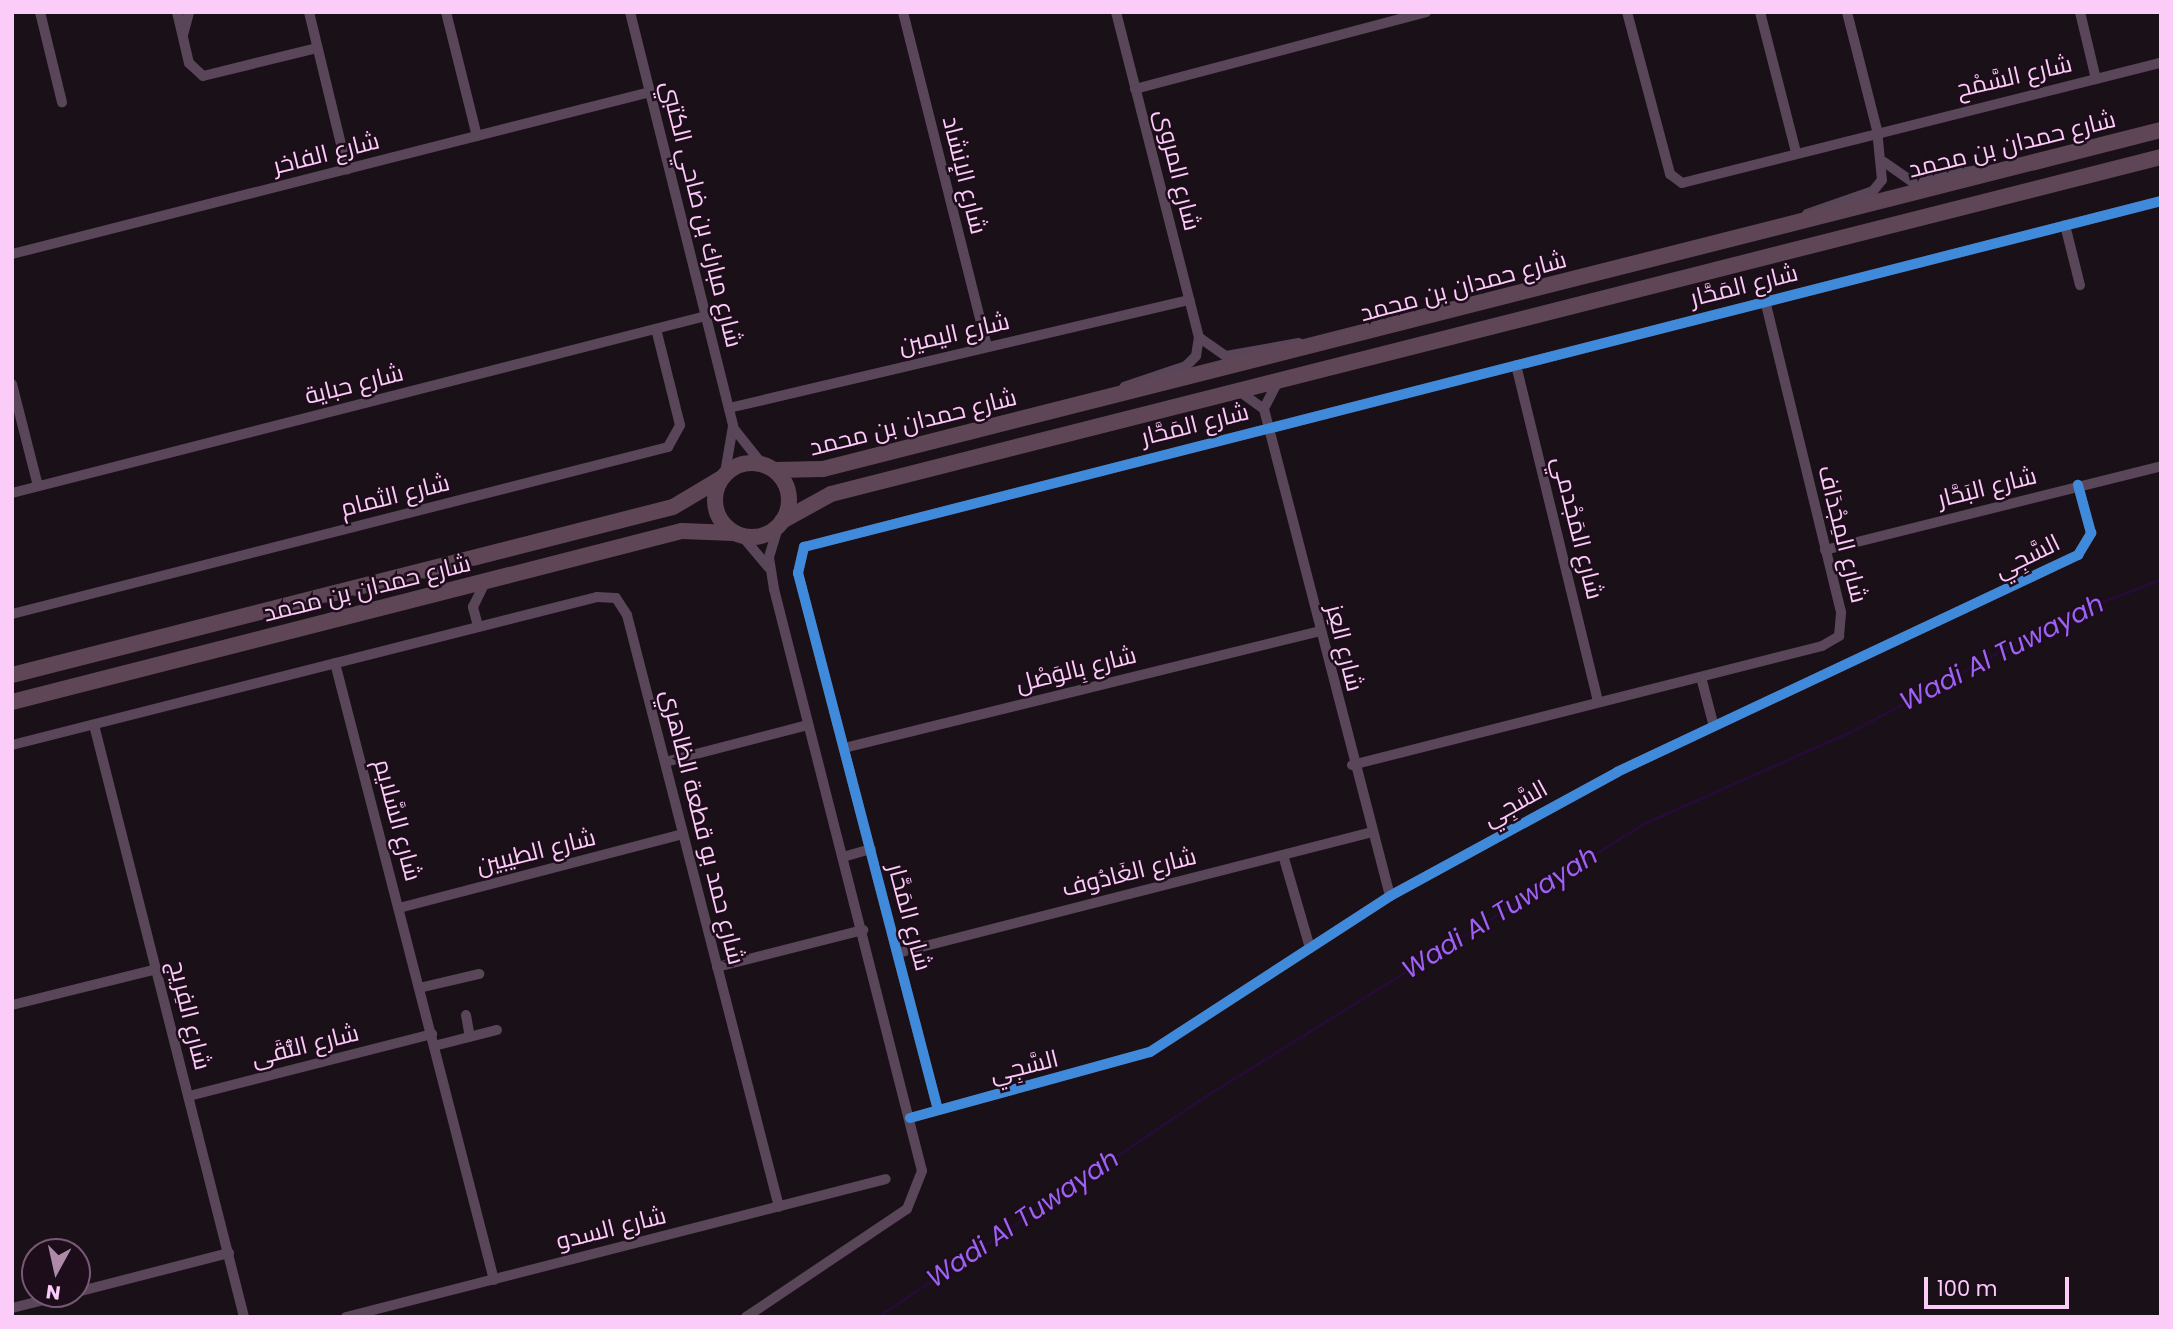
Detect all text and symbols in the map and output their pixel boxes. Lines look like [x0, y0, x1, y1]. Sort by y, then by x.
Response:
street label: شارع السَّمْح [1953, 49, 2075, 103]
street label: شارع مبارك بن ضاحي الكتبي [655, 78, 749, 350]
street label: شارع حمدان بن محمد [1905, 104, 2119, 184]
street label: شارع المروى [1149, 106, 1207, 234]
street label: شارع الإنشاد [936, 113, 994, 237]
street label: شارع الفاخر [270, 126, 382, 180]
street label: شارع حمدان بن محمد [1357, 245, 1569, 327]
street label: شارع المَحَّار [1687, 258, 1801, 312]
street label: شارع اليمين [896, 306, 1012, 360]
street label: شارع حباية [302, 358, 406, 410]
street label: شارع حمدان بن محمد [806, 382, 1020, 462]
street label: شارع المَحَّار [1138, 397, 1252, 451]
street label: شارع المَجْدمي [1546, 454, 1610, 602]
street label: شارع البَحَّار [1935, 461, 2039, 513]
street label: شارع المِجْدَاف [1812, 462, 1874, 606]
street label: شارع الثمام [338, 468, 452, 522]
street label: السَّجِي [1990, 528, 2064, 584]
street label: شارع حمدان بن محمد [260, 548, 474, 628]
water label: Wadi Al Tuwayah [1895, 588, 2109, 718]
street label: شارع العِز [1320, 602, 1370, 694]
street label: شارع بِالوَصْل [1013, 640, 1139, 698]
street label: شارع حمد بو قطعة الظاهري [655, 687, 751, 967]
street label: شارع السَّلايم [368, 756, 428, 884]
street label: السَّجِي [1478, 774, 1552, 832]
street label: شارع الطيبين [473, 822, 599, 880]
water label: Wadi Al Tuwayah [1396, 840, 1604, 986]
street label: شارع الغَادُوف [1059, 841, 1199, 903]
street label: شارع المَحَّار [882, 860, 938, 974]
street label: شارع الفِريج [162, 957, 218, 1073]
street label: شارع التُّقَى [248, 1018, 362, 1072]
street label: السَّجِي [987, 1044, 1061, 1088]
water label: Wadi Al Tuwayah [921, 1143, 1125, 1295]
street label: شارع السدو [553, 1200, 669, 1256]
north arrow [21, 1238, 91, 1308]
scale bar [1928, 1262, 2073, 1306]
text: 100 m [1937, 1274, 1997, 1303]
text: N [44, 1278, 62, 1307]

